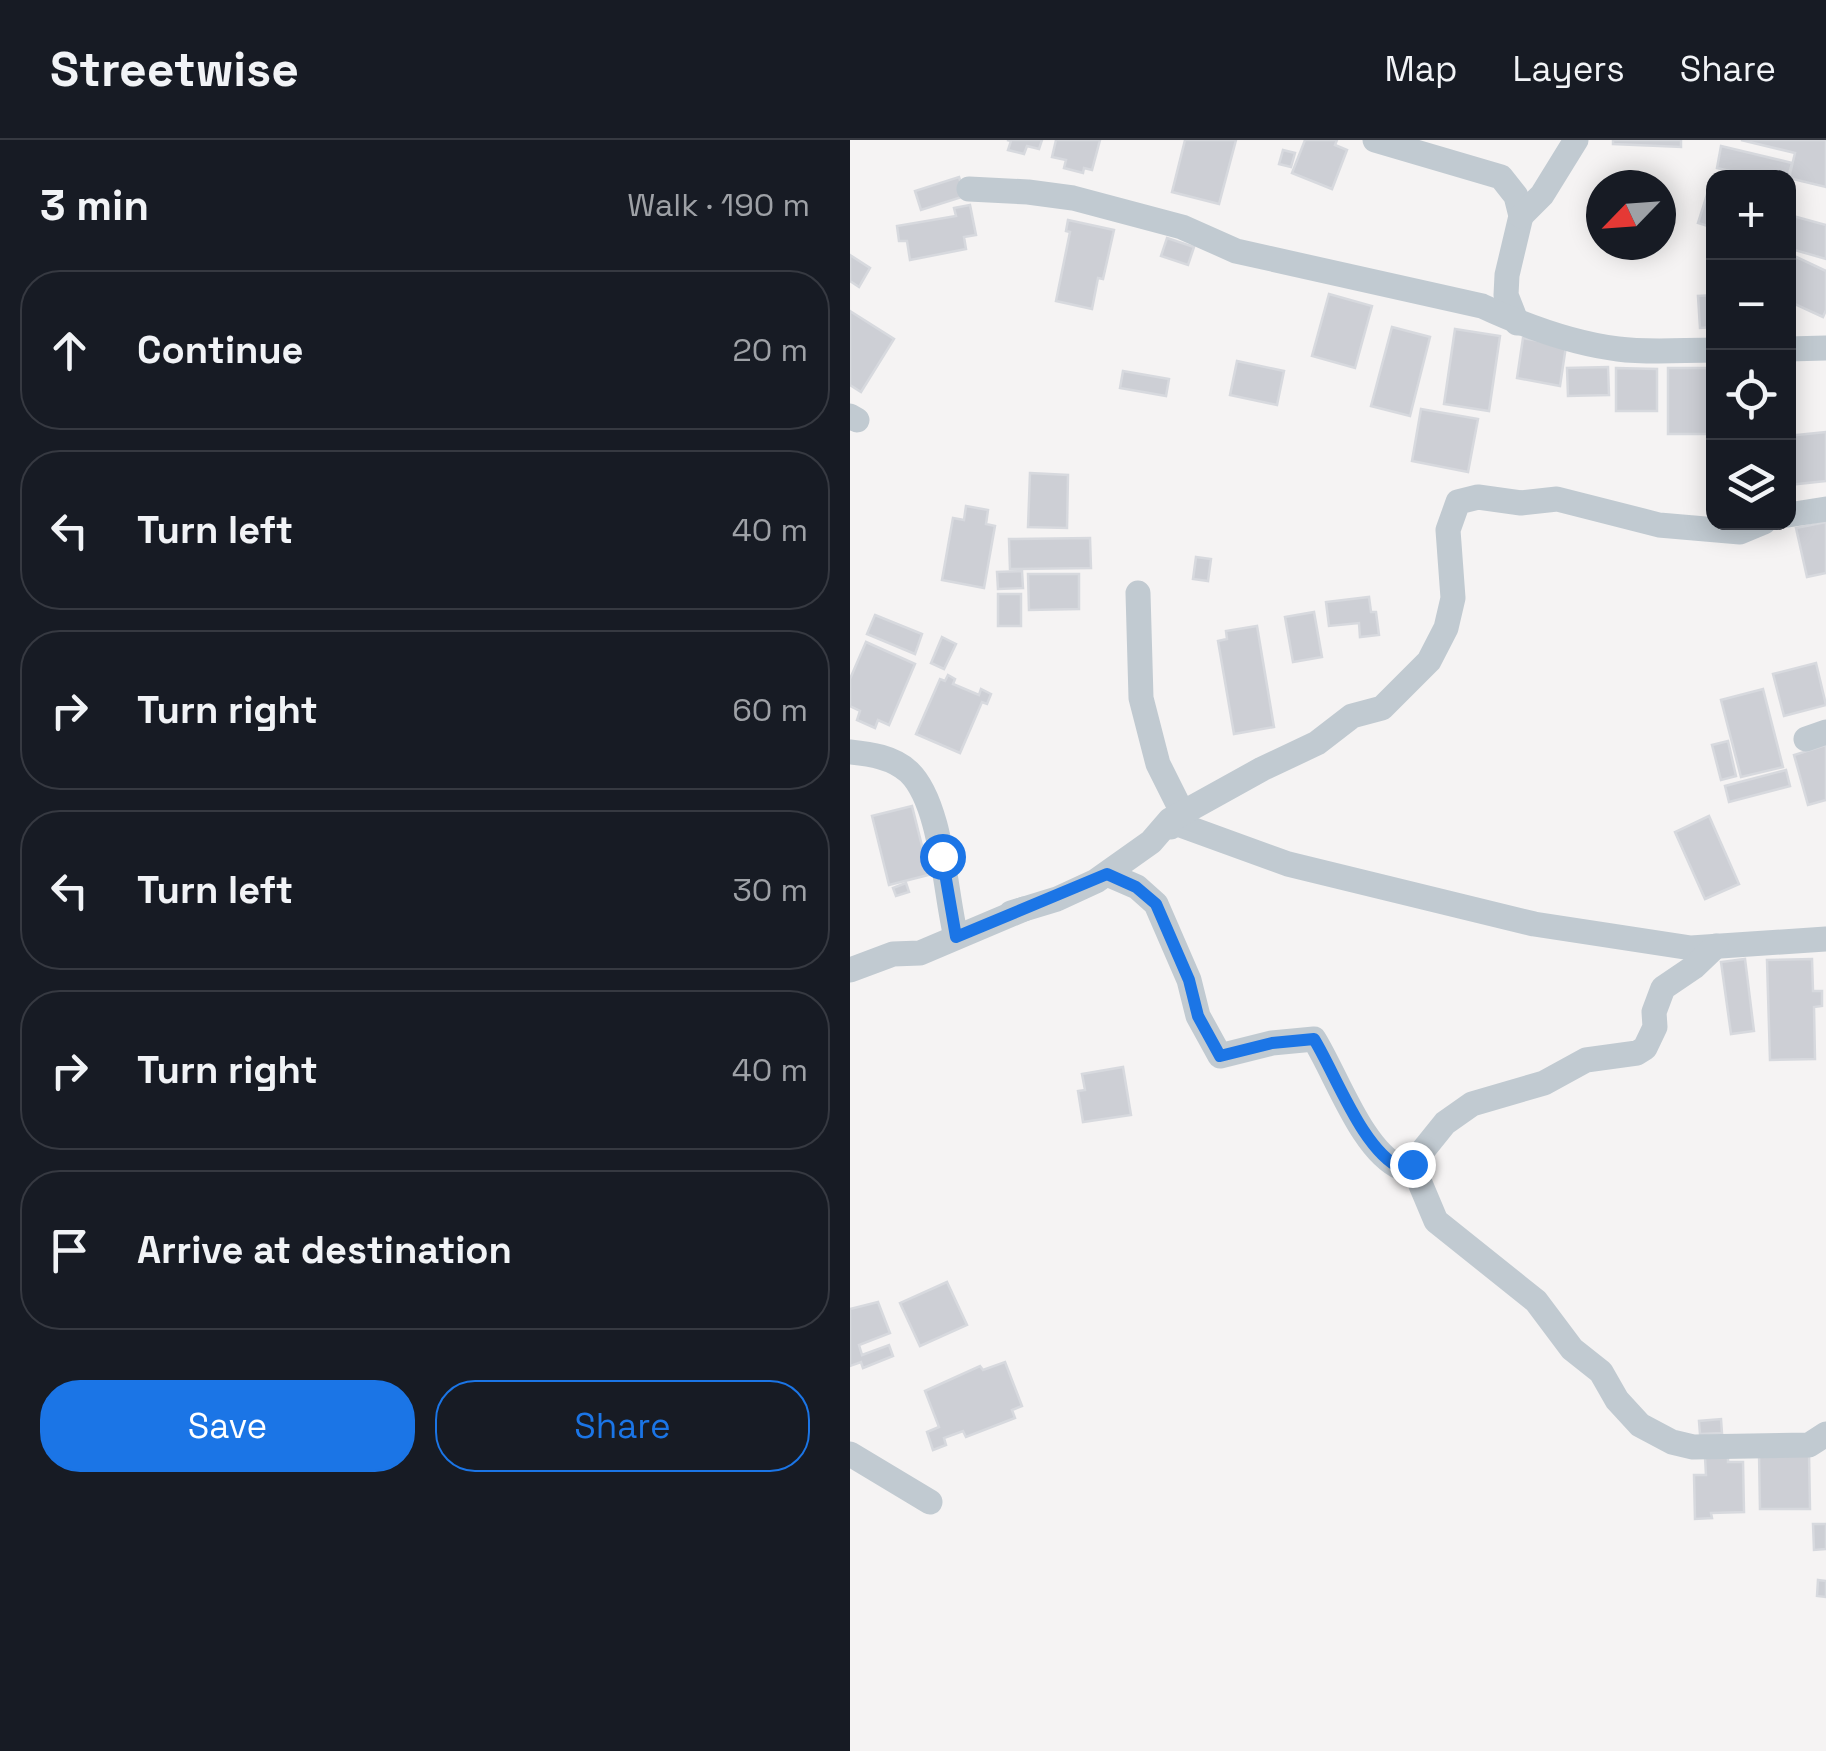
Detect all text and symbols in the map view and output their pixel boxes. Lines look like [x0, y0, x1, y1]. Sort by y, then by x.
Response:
text: Streetwise [50, 39, 299, 100]
text: Map [1384, 47, 1457, 91]
text: Layers [1512, 47, 1625, 91]
text: Share [1680, 47, 1776, 91]
north arrow [1586, 170, 1676, 260]
map controls [1706, 170, 1796, 530]
button: + [1706, 170, 1796, 260]
text: 3 min [40, 179, 149, 232]
text: Walk · 190 m [627, 185, 810, 225]
button: − [1706, 260, 1796, 350]
icon: ahead [42, 323, 97, 378]
text: Continue [137, 326, 303, 374]
text: 20 m [732, 330, 808, 370]
button: locate [1706, 350, 1796, 440]
button: layers [1706, 440, 1796, 530]
icon: left [42, 503, 97, 558]
text: Turn left [137, 506, 293, 554]
text: 40 m [732, 510, 808, 550]
icon: right [42, 683, 97, 738]
text: Turn right [137, 686, 318, 734]
text: 60 m [732, 690, 808, 730]
route start [920, 834, 966, 880]
icon: left [42, 863, 97, 918]
text: Turn left [137, 866, 293, 914]
text: 30 m [732, 870, 808, 910]
icon: right [42, 1043, 97, 1098]
text: Turn right [137, 1046, 318, 1094]
text: 40 m [732, 1050, 808, 1090]
route end [1390, 1142, 1436, 1188]
icon: arrive [42, 1223, 97, 1278]
text: Arrive at destination [137, 1226, 512, 1274]
button: Save [40, 1380, 415, 1472]
button: Share [435, 1380, 810, 1472]

